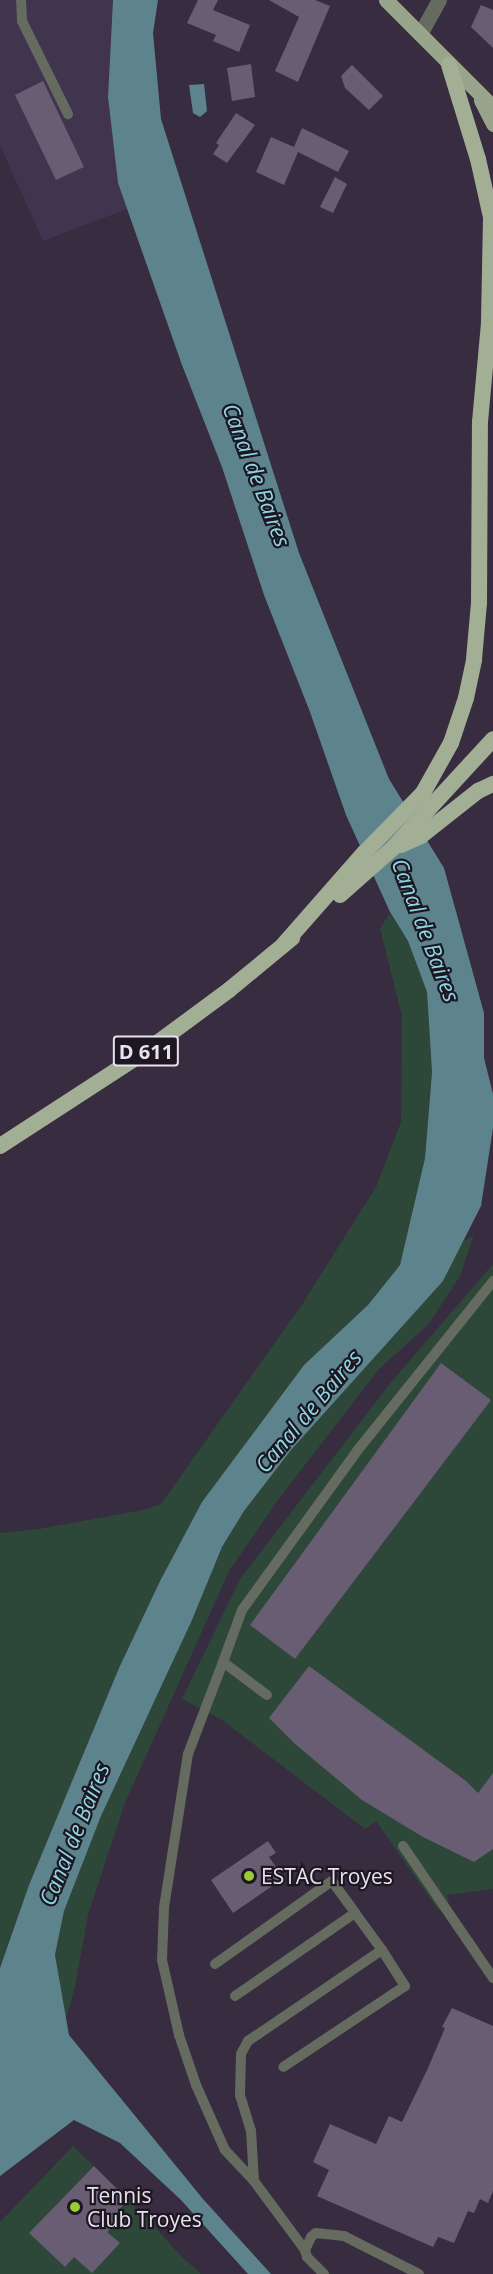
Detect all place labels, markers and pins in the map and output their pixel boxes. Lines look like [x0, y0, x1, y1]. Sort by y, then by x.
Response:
place label: ESTAC Troyes [261, 1863, 393, 1889]
marker: ESTAC Troyes [242, 1869, 256, 1883]
place label: Tennis Club Troyes [87, 2182, 202, 2232]
marker: Tennis Club Troyes [68, 2200, 82, 2214]

